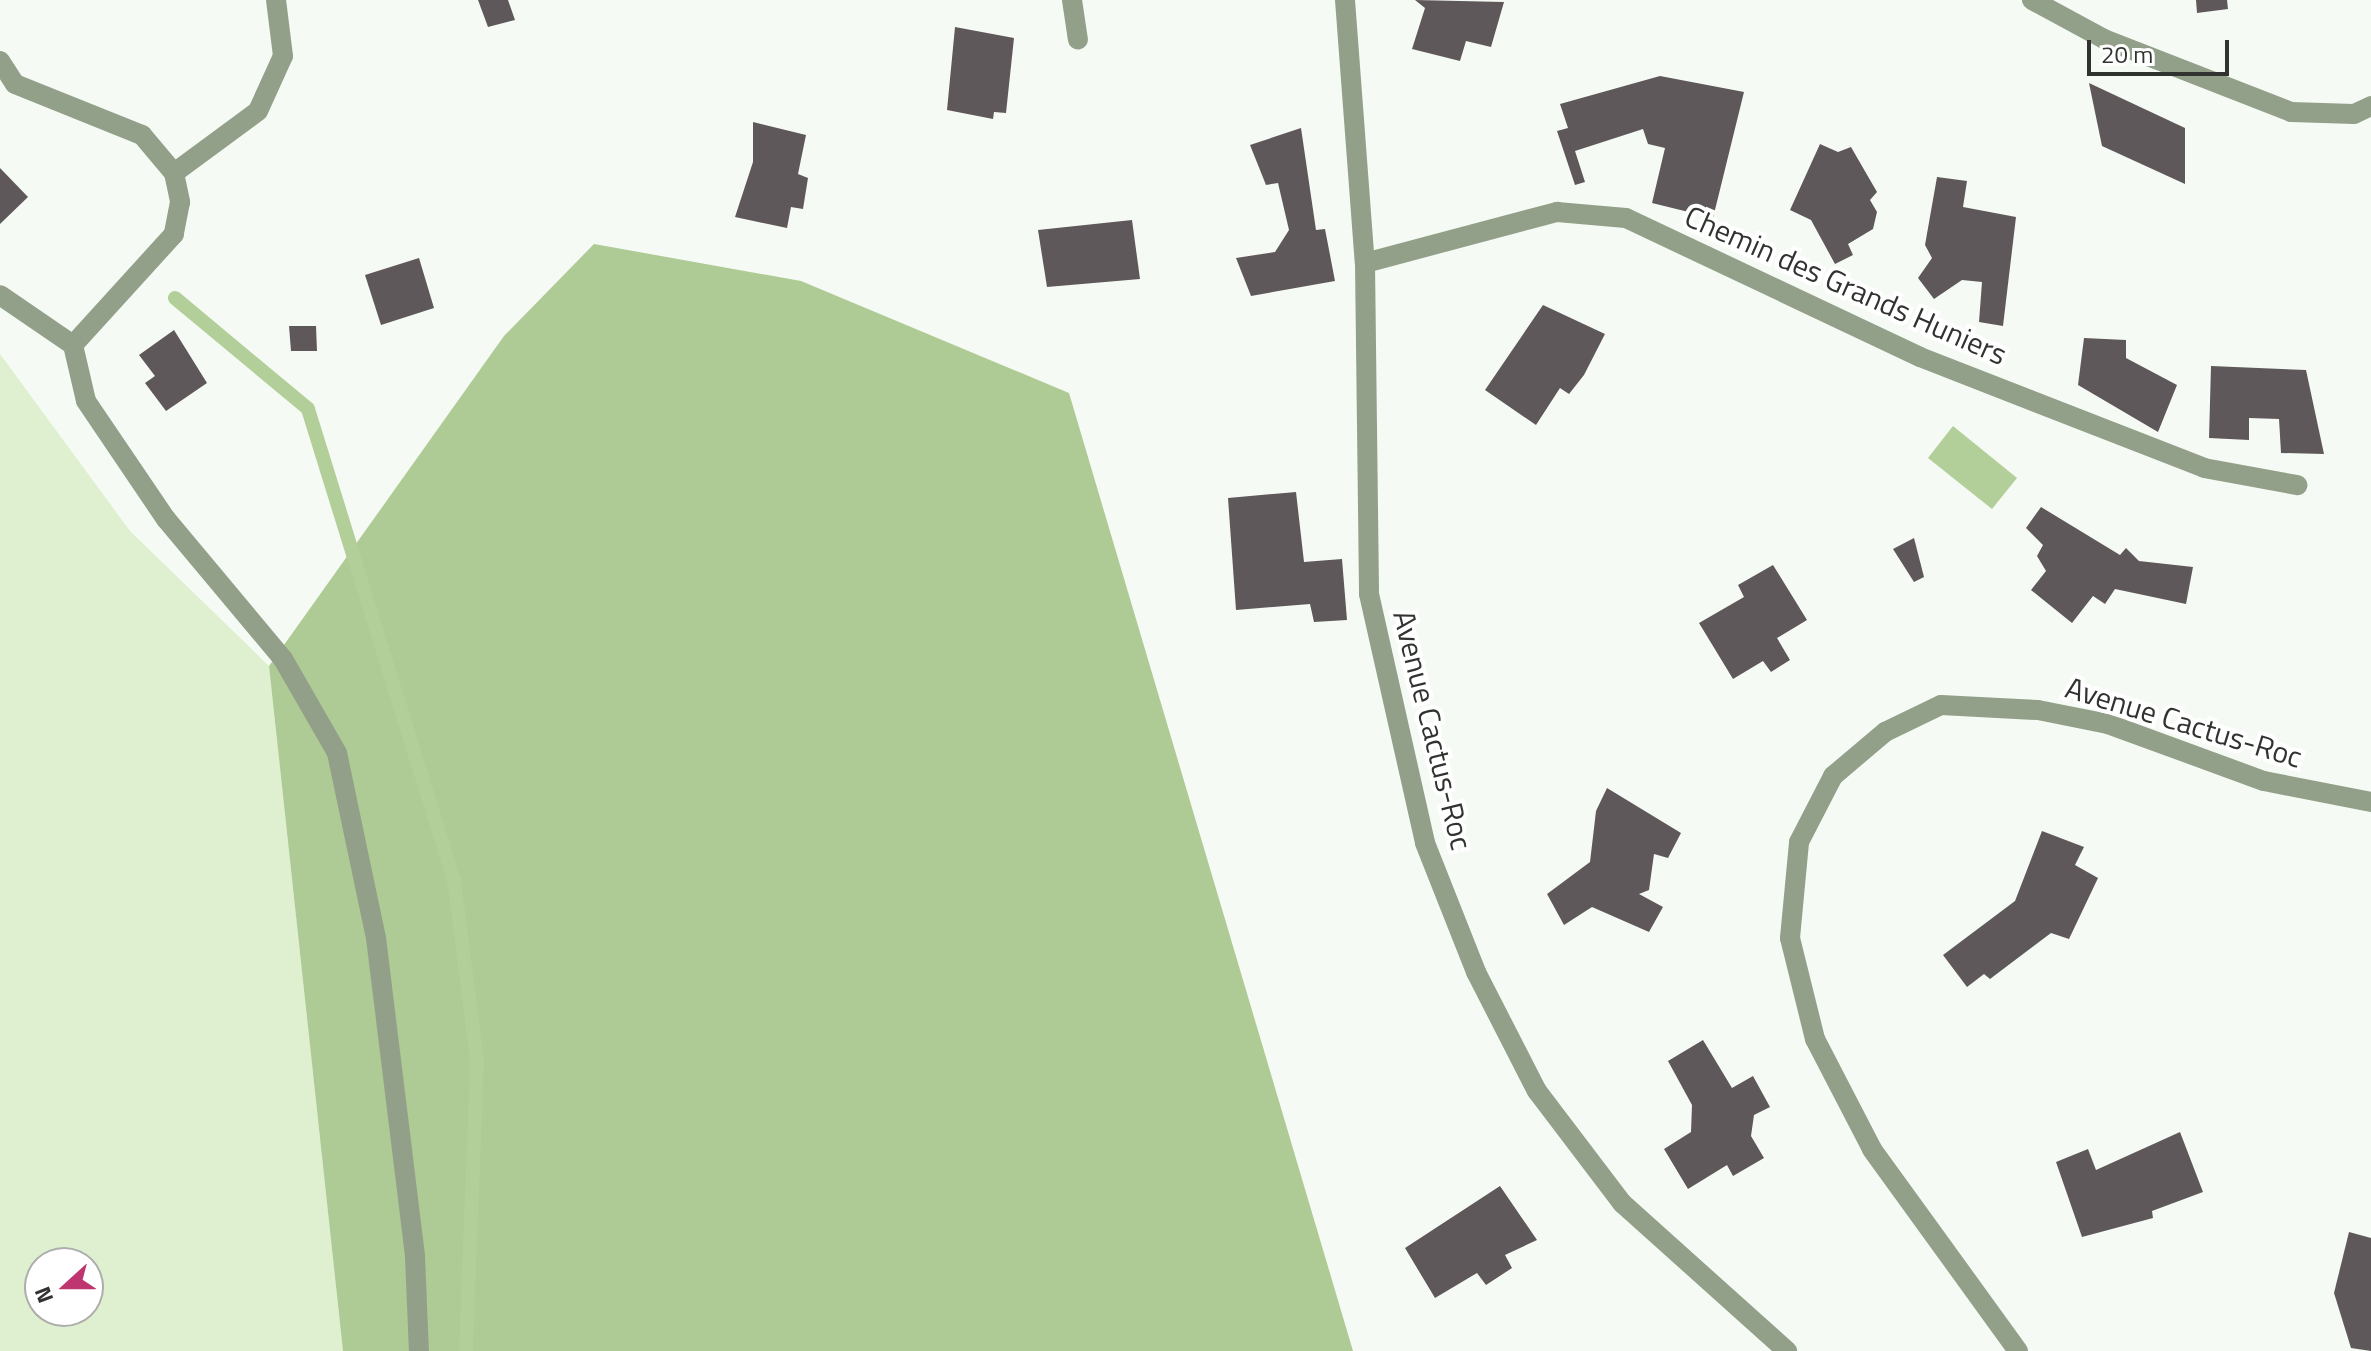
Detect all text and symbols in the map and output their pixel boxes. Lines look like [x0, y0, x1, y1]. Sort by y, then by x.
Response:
scale bar [2091, 24, 2233, 74]
text: 20 m [2101, 36, 2153, 72]
street label: Chemin des Grands Huniers [1680, 198, 2012, 372]
street label: Avenue Cactus-Roc [1386, 607, 1480, 853]
street label: Avenue Cactus-Roc [2061, 669, 2307, 775]
north arrow [24, 1247, 104, 1327]
text: N [25, 1282, 62, 1308]

